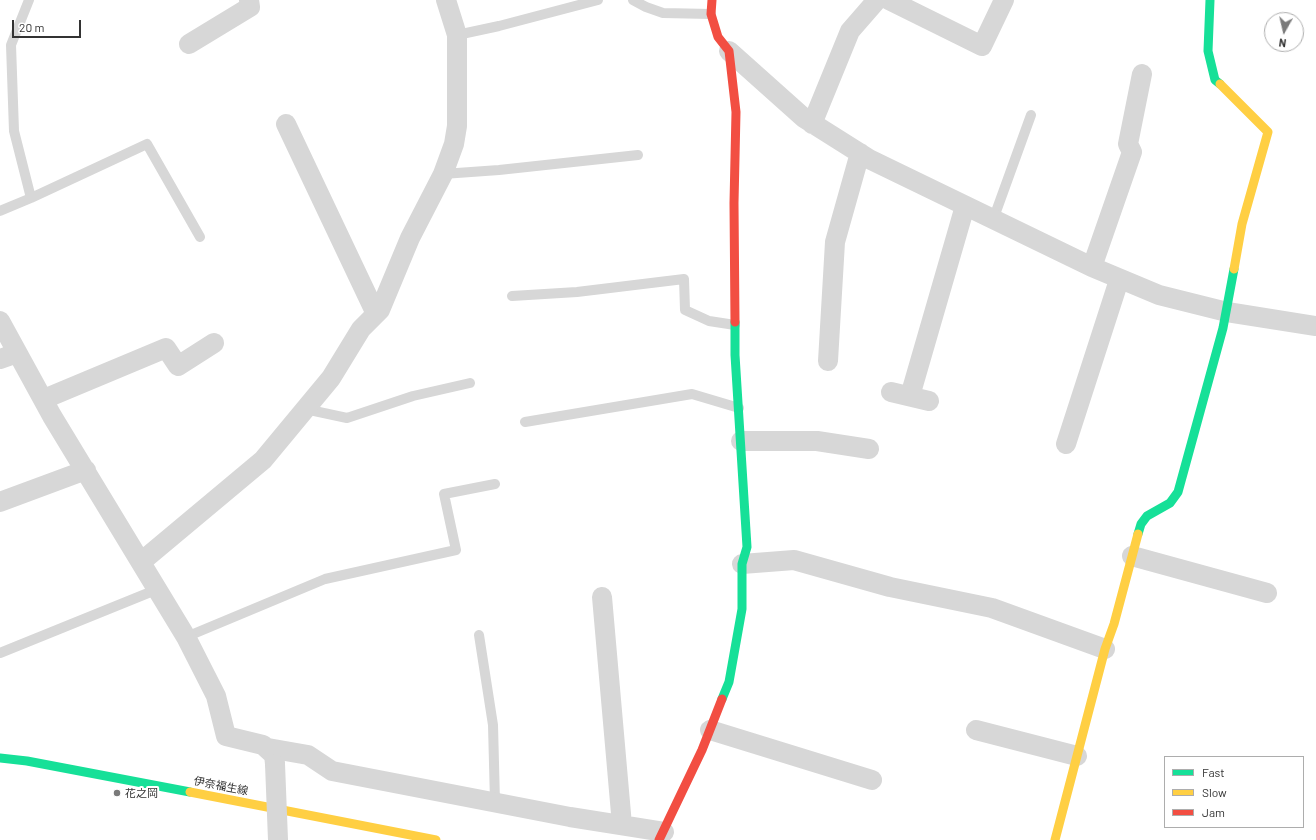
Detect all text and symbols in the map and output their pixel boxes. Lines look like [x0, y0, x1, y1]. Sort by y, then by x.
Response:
scale bar [14, 12, 83, 38]
north arrow [1264, 12, 1304, 52]
text: 20 m [19, 20, 45, 34]
text: N [1278, 36, 1287, 50]
legend [1164, 756, 1304, 828]
text: Fast [1202, 765, 1225, 779]
street label: 伊奈福生線 [193, 774, 249, 798]
text: Slow [1202, 785, 1227, 799]
place label: 花之岡 [125, 786, 158, 800]
marker: 花之岡 [112, 788, 122, 798]
text: Jam [1202, 805, 1225, 819]

